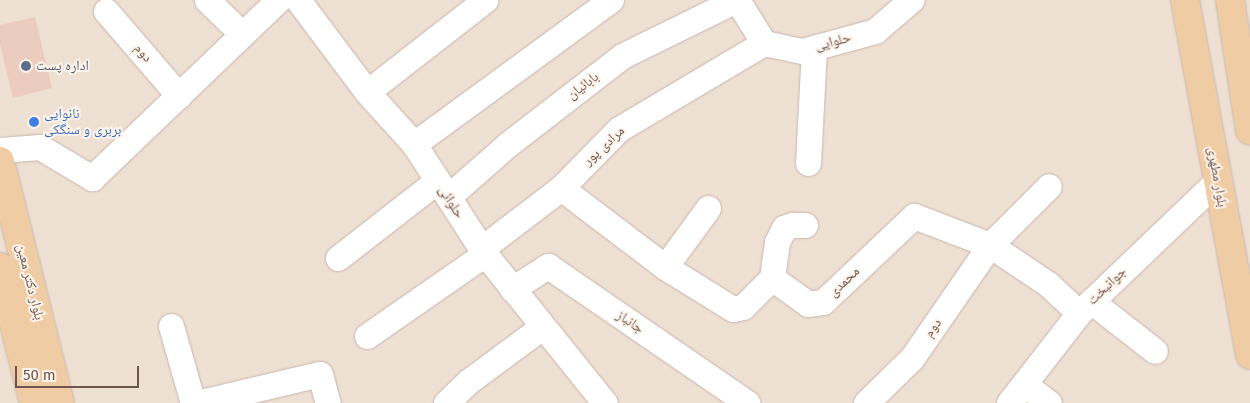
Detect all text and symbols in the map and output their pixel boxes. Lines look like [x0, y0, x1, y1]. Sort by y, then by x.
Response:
street label: حلوایی [813, 29, 853, 55]
street label: دوم [130, 40, 156, 66]
place label: اداره پست [36, 58, 89, 74]
marker: اداره پست [20, 60, 32, 72]
street label: بابائیان [564, 69, 602, 103]
place label: نانوایی بربری و سنگکی [44, 106, 121, 138]
marker: نانوایی بربری و سنگکی [28, 116, 40, 128]
street label: مرادی پور [580, 123, 628, 169]
street label: بلوار مطهری [1203, 145, 1231, 209]
street label: حلوائی [434, 182, 468, 222]
street label: بلوار دکتر معین [12, 242, 48, 322]
street label: محمدی [825, 263, 863, 301]
street label: جوانبخت [1084, 263, 1130, 309]
street label: جانباز [613, 307, 647, 337]
street label: دوم [921, 315, 945, 341]
scale bar [18, 356, 141, 388]
text: 50 m [23, 366, 56, 384]

